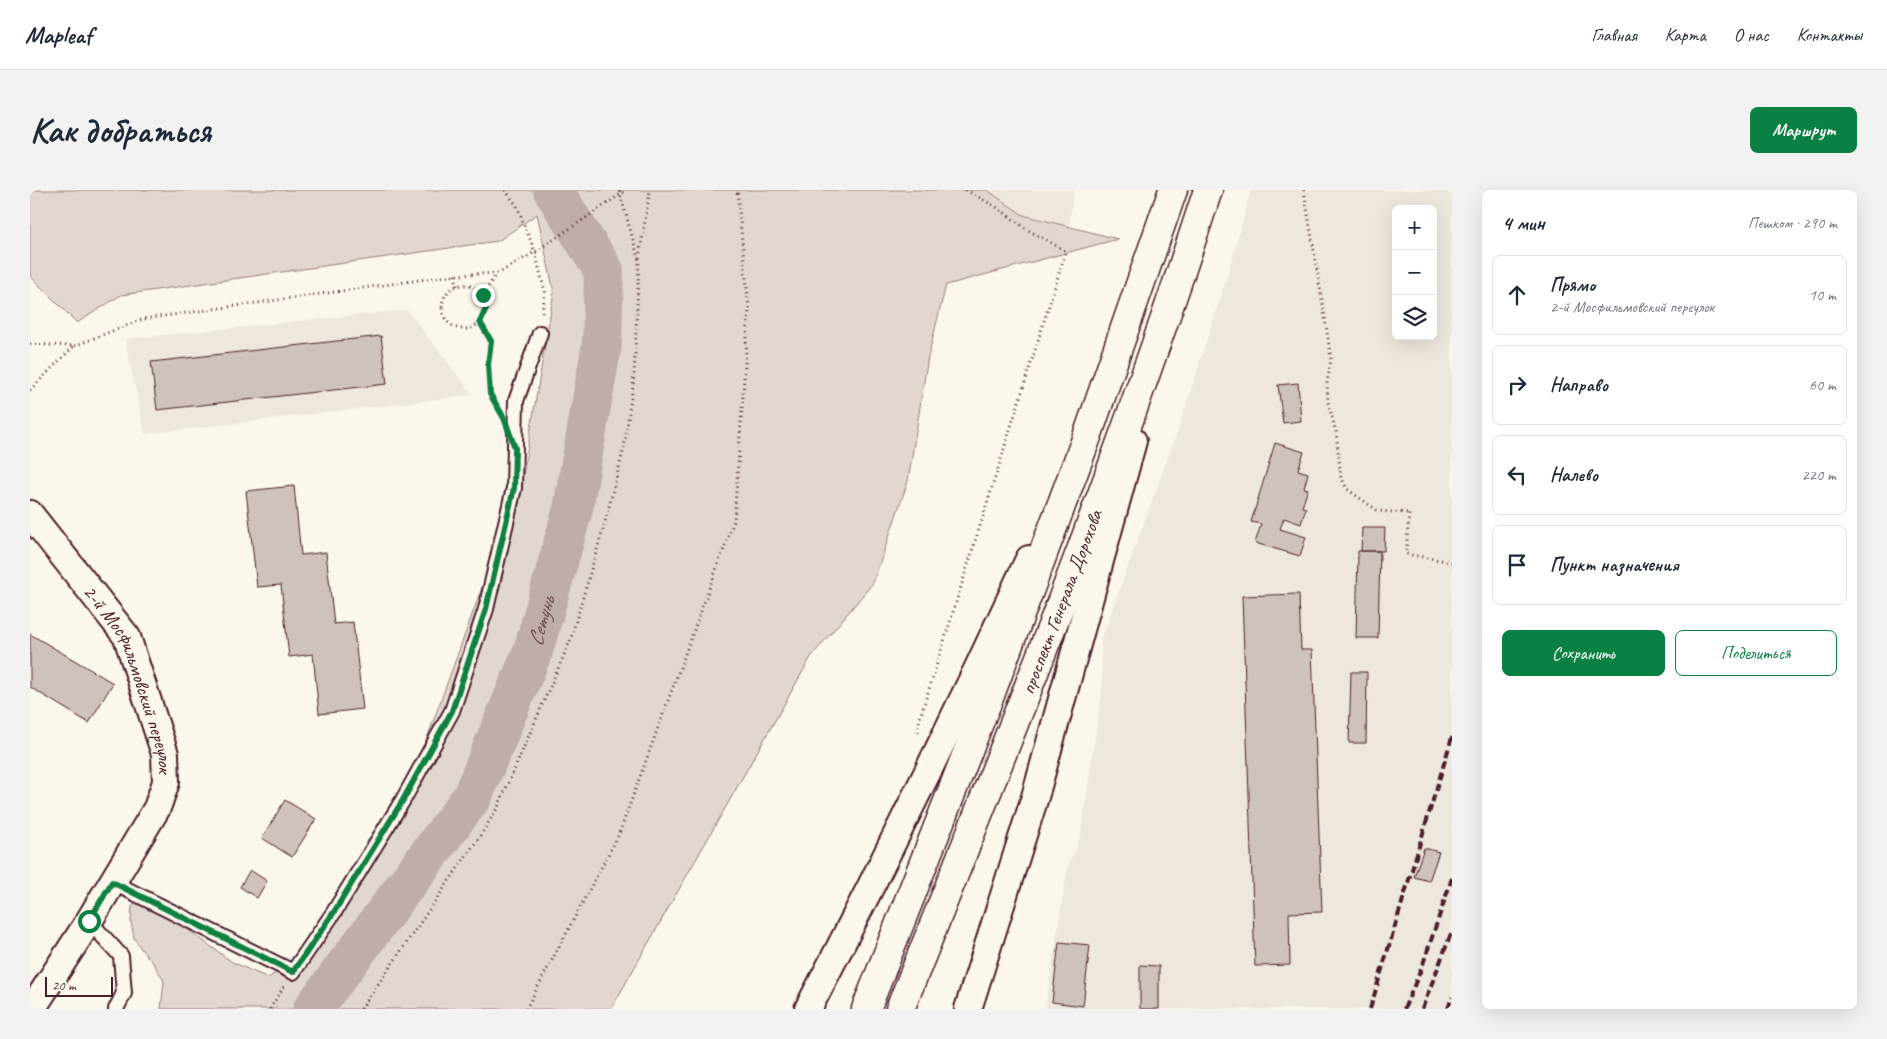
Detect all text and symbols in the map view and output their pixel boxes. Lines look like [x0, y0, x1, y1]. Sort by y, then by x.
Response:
text: Mapleaf [25, 20, 92, 50]
text: Главная [1592, 24, 1637, 46]
text: Карта [1665, 24, 1706, 46]
text: О нас [1734, 24, 1769, 46]
text: Контакты [1797, 24, 1862, 46]
button: Маршрут [1750, 107, 1857, 153]
text: Как добраться [30, 108, 211, 153]
map controls [1392, 205, 1437, 340]
button: + [1392, 205, 1437, 250]
text: 4 мин [1502, 210, 1545, 236]
text: Пешком · 290 m [1748, 213, 1837, 233]
button: − [1392, 250, 1437, 295]
text: Прямо [1550, 273, 1595, 297]
icon: ahead [1503, 281, 1531, 309]
route end [472, 284, 495, 307]
text: 10 m [1809, 285, 1836, 305]
button: layers [1392, 295, 1437, 340]
text: 2-й Мосфильмовский переулок [1550, 297, 1714, 317]
icon: right [1503, 371, 1531, 399]
text: Направо [1550, 373, 1608, 397]
text: 60 m [1809, 375, 1836, 395]
icon: left [1503, 461, 1531, 489]
text: Налево [1550, 463, 1598, 487]
text: 220 m [1802, 465, 1836, 485]
street label: проспект Генерала Дорохова [1015, 505, 1108, 697]
icon: arrive [1503, 551, 1531, 579]
text: Пункт назначения [1550, 553, 1679, 577]
street label: 2-й Мосфильмовский переулок [78, 579, 178, 775]
water label: Сетунь [522, 591, 561, 649]
button: Сохранить [1502, 630, 1665, 676]
button: Поделиться [1675, 630, 1837, 676]
route start [78, 910, 101, 933]
scale bar [45, 974, 112, 997]
text: 20 m [52, 977, 76, 994]

